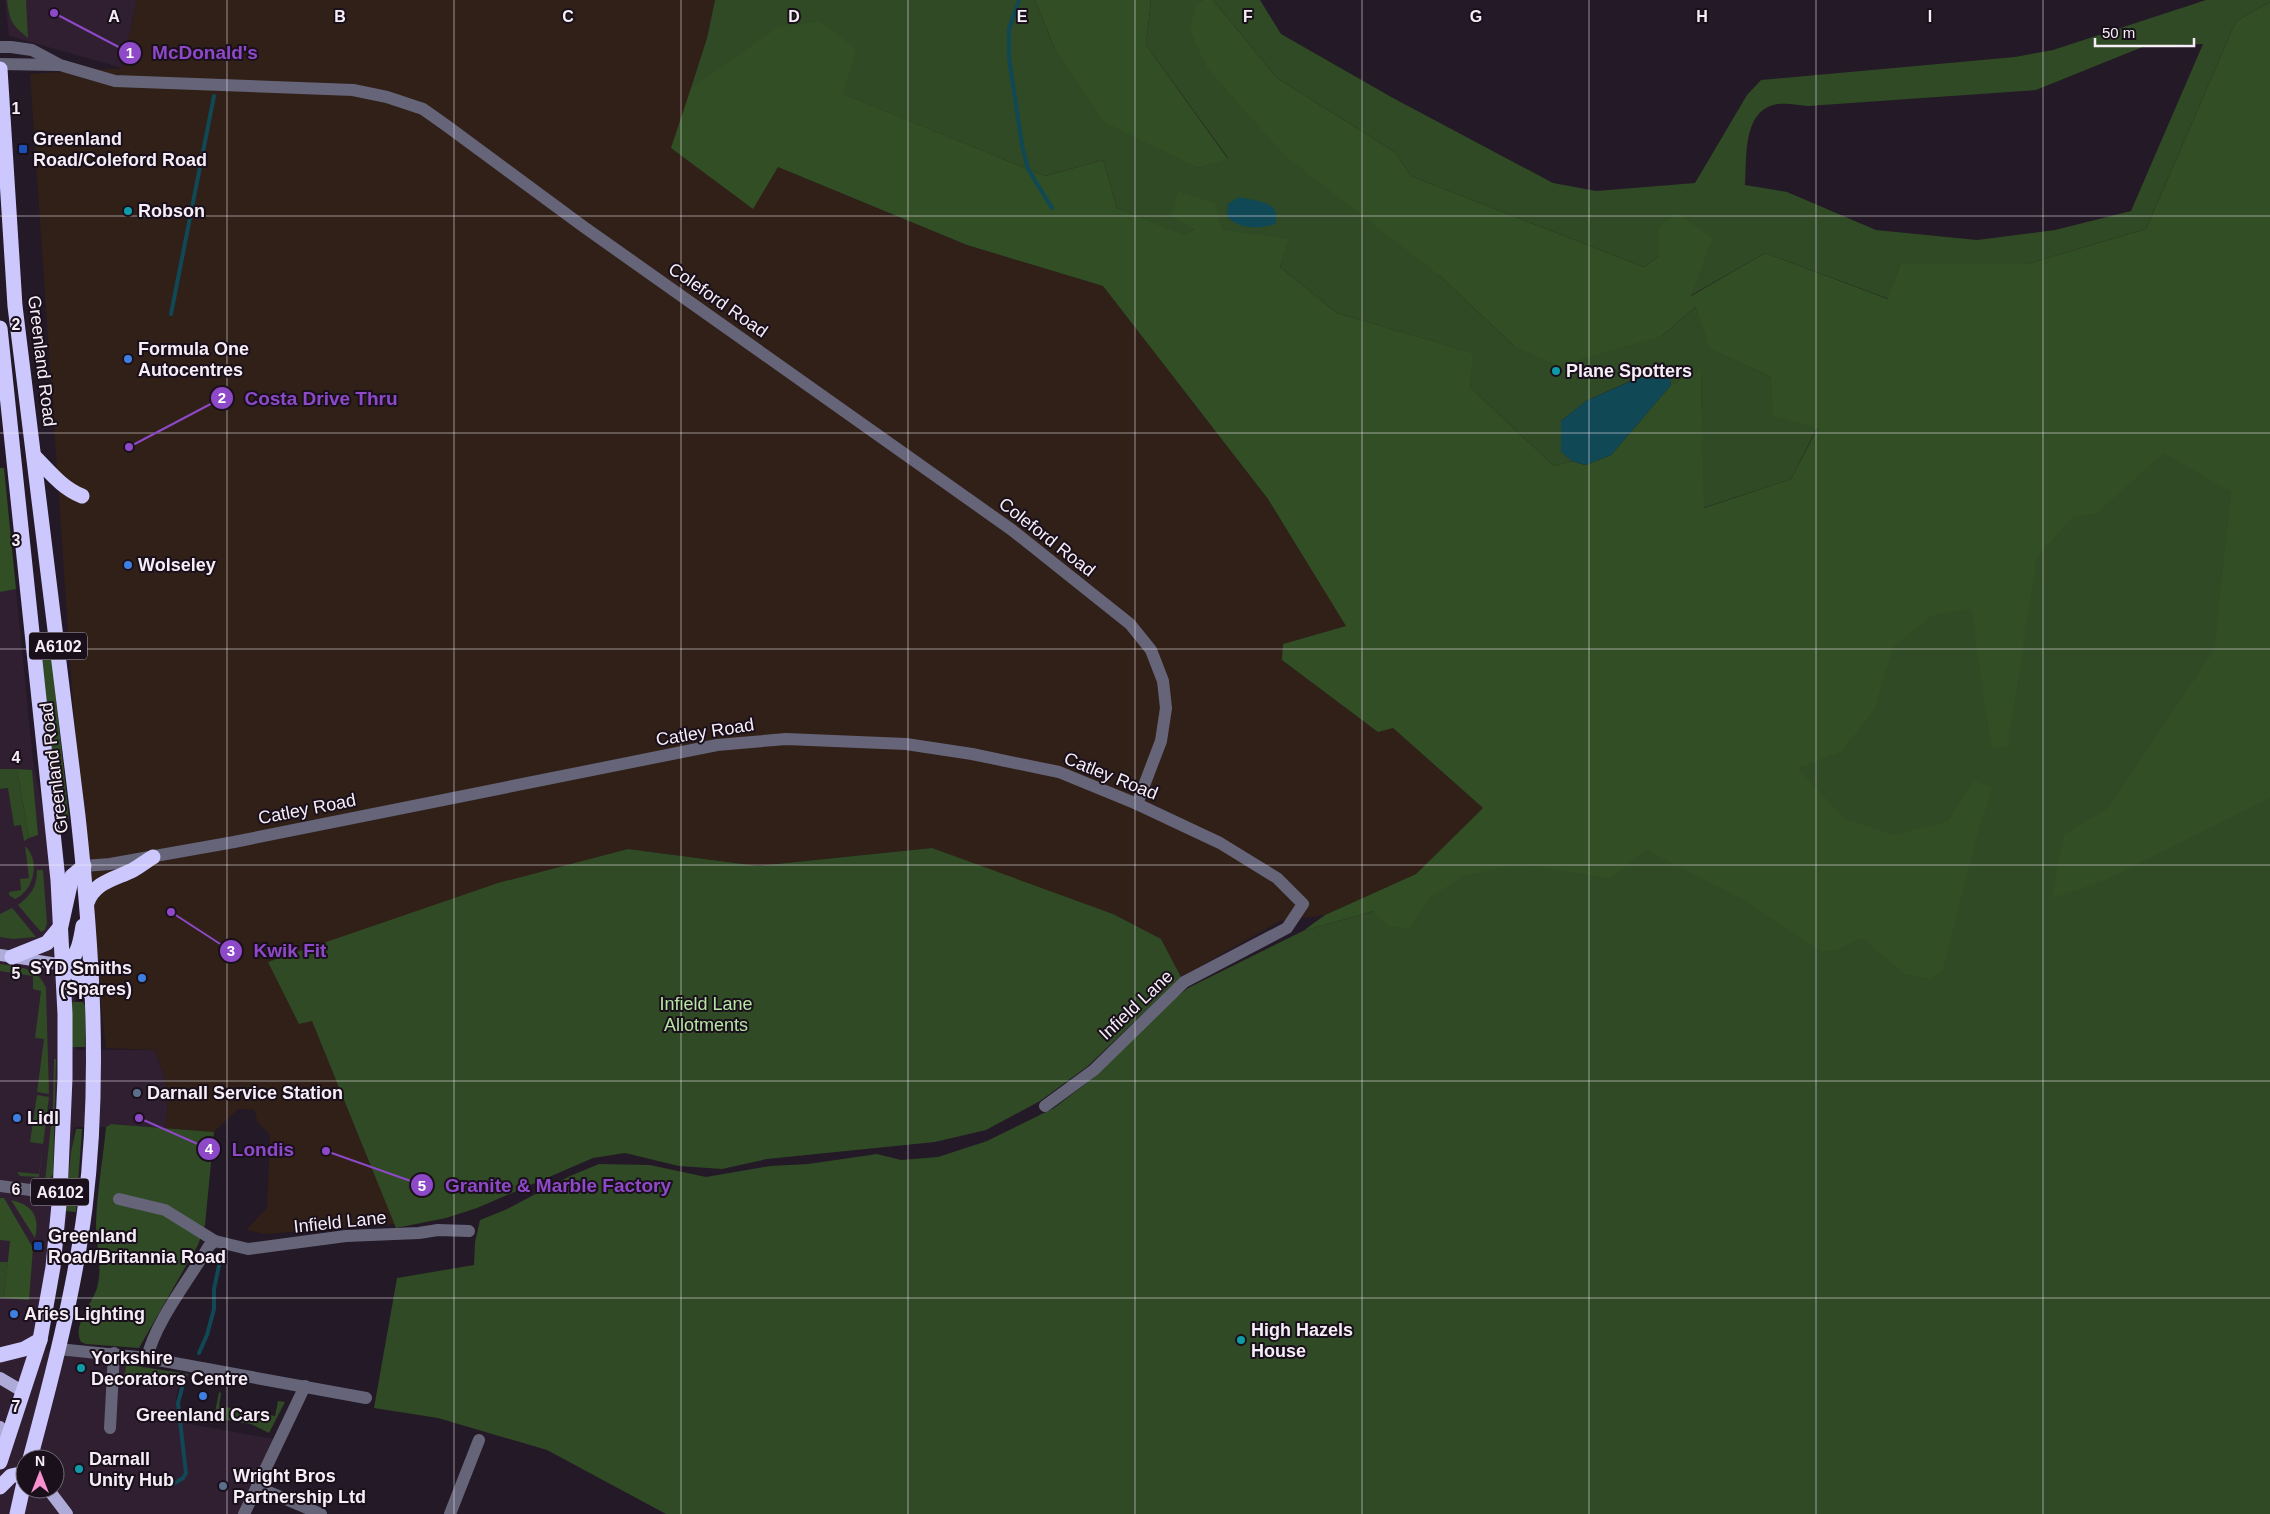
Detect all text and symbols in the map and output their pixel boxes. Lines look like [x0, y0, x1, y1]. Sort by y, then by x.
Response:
text: A [108, 8, 120, 25]
text: B [334, 8, 346, 25]
text: C [562, 8, 574, 25]
text: D [788, 8, 800, 25]
text: E [1017, 8, 1028, 25]
text: F [1243, 8, 1253, 25]
text: G [1470, 8, 1482, 25]
text: H [1696, 8, 1708, 25]
text: I [1928, 8, 1932, 25]
scale bar [2095, 15, 2194, 47]
text: 50 m [2102, 24, 2135, 41]
callout: McDonald's [117, 36, 268, 70]
text: McDonald's [152, 42, 258, 63]
text: 1 [126, 44, 134, 61]
text: 1 [12, 100, 21, 117]
place label: Greenland Road/Coleford Road [33, 129, 207, 170]
marker: Greenland Road/Coleford Road [17, 143, 29, 155]
place label: Robson [138, 201, 205, 221]
marker: Robson [122, 205, 134, 217]
street label: Coleford Road [665, 259, 771, 341]
street label: Greenland Road [24, 294, 60, 428]
text: 2 [12, 316, 21, 333]
place label: Formula One Autocentres [138, 339, 249, 380]
marker: Formula One Autocentres [122, 353, 134, 365]
place label: Plane Spotters [1566, 361, 1692, 381]
marker: Plane Spotters [1550, 365, 1562, 377]
callout: Costa Drive Thru [210, 381, 408, 415]
text: Costa Drive Thru [244, 388, 398, 409]
text: 2 [218, 389, 226, 406]
street label: Coleford Road [995, 493, 1099, 581]
text: 3 [12, 532, 21, 549]
place label: Wolseley [138, 555, 216, 575]
marker: Wolseley [122, 559, 134, 571]
road number: A6102 [29, 632, 87, 659]
street label: Greenland Road [36, 701, 72, 835]
street label: Catley Road [655, 714, 755, 750]
street label: Catley Road [1061, 748, 1161, 804]
text: 4 [12, 749, 21, 766]
street label: Catley Road [256, 790, 358, 828]
callout: Kwik Fit [218, 934, 336, 968]
text: Kwik Fit [254, 940, 327, 961]
text: 3 [227, 942, 235, 959]
place label: SYD Smiths (Spares) [30, 958, 132, 999]
text: 5 [12, 965, 21, 982]
street label: Infield Lane [1095, 966, 1177, 1044]
marker: SYD Smiths (Spares) [136, 972, 148, 984]
park label: Infield Lane Allotments [659, 994, 753, 1035]
place label: Darnall Service Station [147, 1083, 343, 1103]
marker: Darnall Service Station [131, 1087, 143, 1099]
place label: Lidl [27, 1108, 59, 1128]
marker: Lidl [11, 1112, 23, 1124]
callout: Londis [197, 1132, 304, 1166]
text: Londis [232, 1139, 294, 1160]
text: 4 [205, 1140, 214, 1157]
callout: Granite & Marble Factory [410, 1168, 681, 1202]
text: Granite & Marble Factory [445, 1175, 671, 1196]
text: 5 [418, 1177, 426, 1194]
road number: A6102 [31, 1178, 89, 1206]
text: 6 [12, 1181, 21, 1198]
street label: Infield Lane [293, 1207, 387, 1237]
place label: Greenland Road/Britannia Road [48, 1226, 226, 1267]
marker: Greenland Road/Britannia Road [32, 1240, 44, 1252]
place label: Aries Lighting [24, 1304, 145, 1324]
marker: Aries Lighting [8, 1308, 20, 1320]
place label: High Hazels House [1251, 1320, 1353, 1361]
marker: High Hazels House [1235, 1334, 1247, 1346]
place label: Yorkshire Decorators Centre [91, 1348, 248, 1389]
marker: Yorkshire Decorators Centre [75, 1362, 87, 1374]
marker: Greenland Cars [197, 1390, 209, 1402]
text: 7 [12, 1398, 21, 1415]
place label: Greenland Cars [136, 1405, 270, 1425]
north arrow [15, 1449, 65, 1499]
place label: Darnall Unity Hub [89, 1449, 174, 1490]
text: N [35, 1453, 45, 1469]
marker: Darnall Unity Hub [73, 1463, 85, 1475]
place label: Wright Bros Partnership Ltd [233, 1466, 366, 1507]
marker: Wright Bros Partnership Ltd [217, 1480, 229, 1492]

